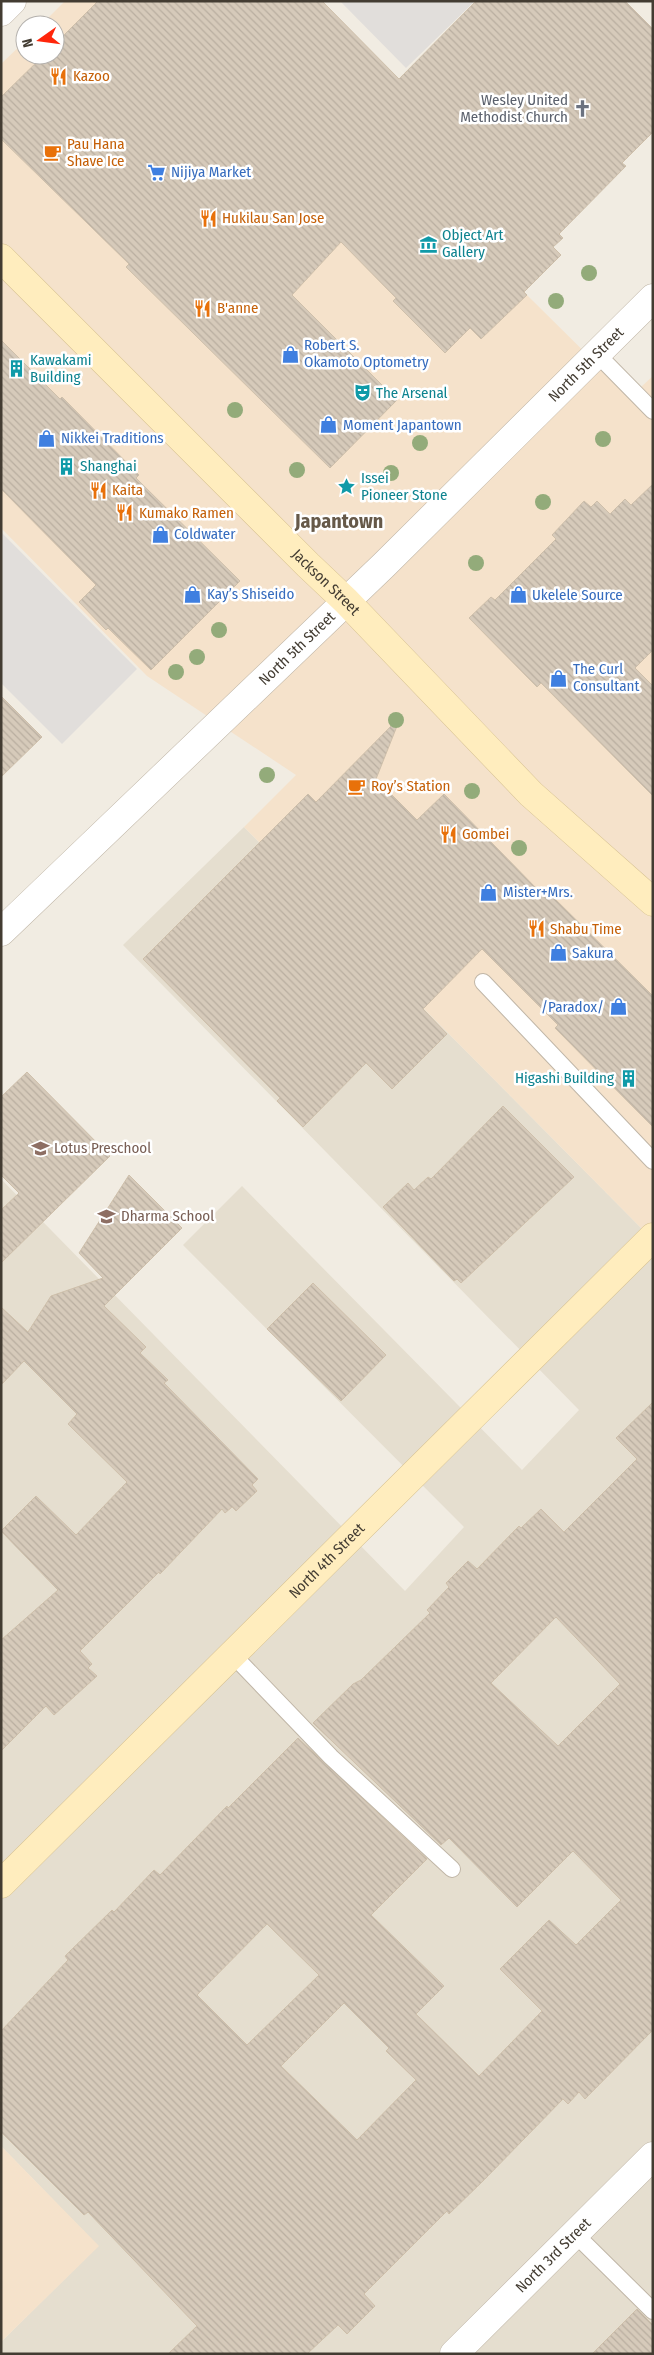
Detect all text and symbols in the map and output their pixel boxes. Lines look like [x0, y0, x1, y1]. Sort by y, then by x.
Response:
north arrow [15, 15, 65, 65]
text: N [19, 37, 37, 49]
restaurant icon: Kazoo [49, 66, 69, 86]
place label: Kazoo [73, 67, 110, 85]
place label: Wesley United Methodist Church [460, 91, 568, 126]
church icon: Wesley United Methodist Church [572, 99, 592, 119]
place label: Pau Hana Shave Ice [67, 135, 125, 170]
cafe icon: Pau Hana Shave Ice [43, 143, 63, 163]
supermarket icon: Nijiya Market [147, 162, 167, 182]
place label: Nijiya Market [171, 163, 251, 181]
restaurant icon: Hukilau San Jose [198, 208, 218, 228]
place label: Hukilau San Jose [222, 209, 324, 227]
place label: Object Art Gallery [442, 226, 504, 261]
museum icon: Object Art Gallery [418, 234, 438, 254]
restaurant icon: B'anne [193, 298, 213, 318]
place label: B'anne [217, 299, 258, 317]
street label: North 5th Street [545, 323, 627, 406]
place label: Robert S. Okamoto Optometry [304, 336, 429, 371]
shop icon: Robert S. Okamoto Optometry [280, 344, 300, 364]
place label: Kawakami Building [30, 351, 92, 386]
building icon: Kawakami Building [6, 359, 26, 379]
theatre icon: The Arsenal [352, 383, 372, 403]
place label: The Arsenal [376, 384, 448, 402]
shop icon: Moment Japantown [319, 415, 339, 435]
place label: Moment Japantown [343, 416, 462, 434]
shop icon: Nikkei Traditions [37, 428, 57, 448]
place label: Nikkei Traditions [61, 429, 164, 447]
building icon: Shanghai [56, 456, 76, 476]
place label: Shanghai [80, 457, 137, 475]
place label: Issei Pioneer Stone [361, 469, 447, 504]
place icon: Issei Pioneer Stone [337, 477, 357, 497]
restaurant icon: Kaita [88, 480, 108, 500]
place label: Kaita [112, 481, 143, 499]
restaurant icon: Kumako Ramen [115, 503, 135, 523]
place label: Kumako Ramen [139, 504, 234, 522]
district label: Japantown [294, 509, 383, 533]
shop icon: Coldwater [150, 524, 170, 544]
place label: Coldwater [174, 525, 236, 543]
street label: Jackson Street [288, 545, 364, 619]
shop icon: Kay’s Shiseido [183, 584, 203, 604]
place label: Kay’s Shiseido [207, 585, 294, 603]
shop icon: Ukelele Source [508, 585, 528, 605]
place label: Ukelele Source [532, 586, 623, 604]
street label: North 5th Street [255, 608, 339, 689]
place label: The Curl Consultant [573, 660, 639, 695]
shop icon: The Curl Consultant [549, 668, 569, 688]
cafe icon: Roy’s Station [347, 776, 367, 796]
place label: Roy’s Station [371, 777, 451, 795]
restaurant icon: Gombei [438, 824, 458, 844]
place label: Gombei [462, 825, 509, 843]
shop icon: Mister+Mrs. [479, 882, 499, 902]
place label: Mister+Mrs. [503, 883, 573, 901]
restaurant icon: Shabu Time [526, 919, 546, 939]
place label: Shabu Time [550, 920, 622, 938]
shop icon: Sakura [548, 943, 568, 963]
place label: Sakura [572, 944, 614, 962]
shop icon: /Paradox/ [608, 997, 628, 1017]
place label: /Paradox/ [541, 998, 604, 1016]
building icon: Higashi Building [618, 1068, 638, 1088]
place label: Higashi Building [515, 1069, 614, 1087]
school or university icon: Lotus Preschool [30, 1138, 50, 1158]
place label: Lotus Preschool [54, 1139, 151, 1157]
school or university icon: Dharma School [97, 1206, 117, 1226]
place label: Dharma School [121, 1207, 214, 1225]
street label: North 4th Street [285, 1519, 368, 1602]
street label: North 3rd Street [512, 2214, 595, 2296]

